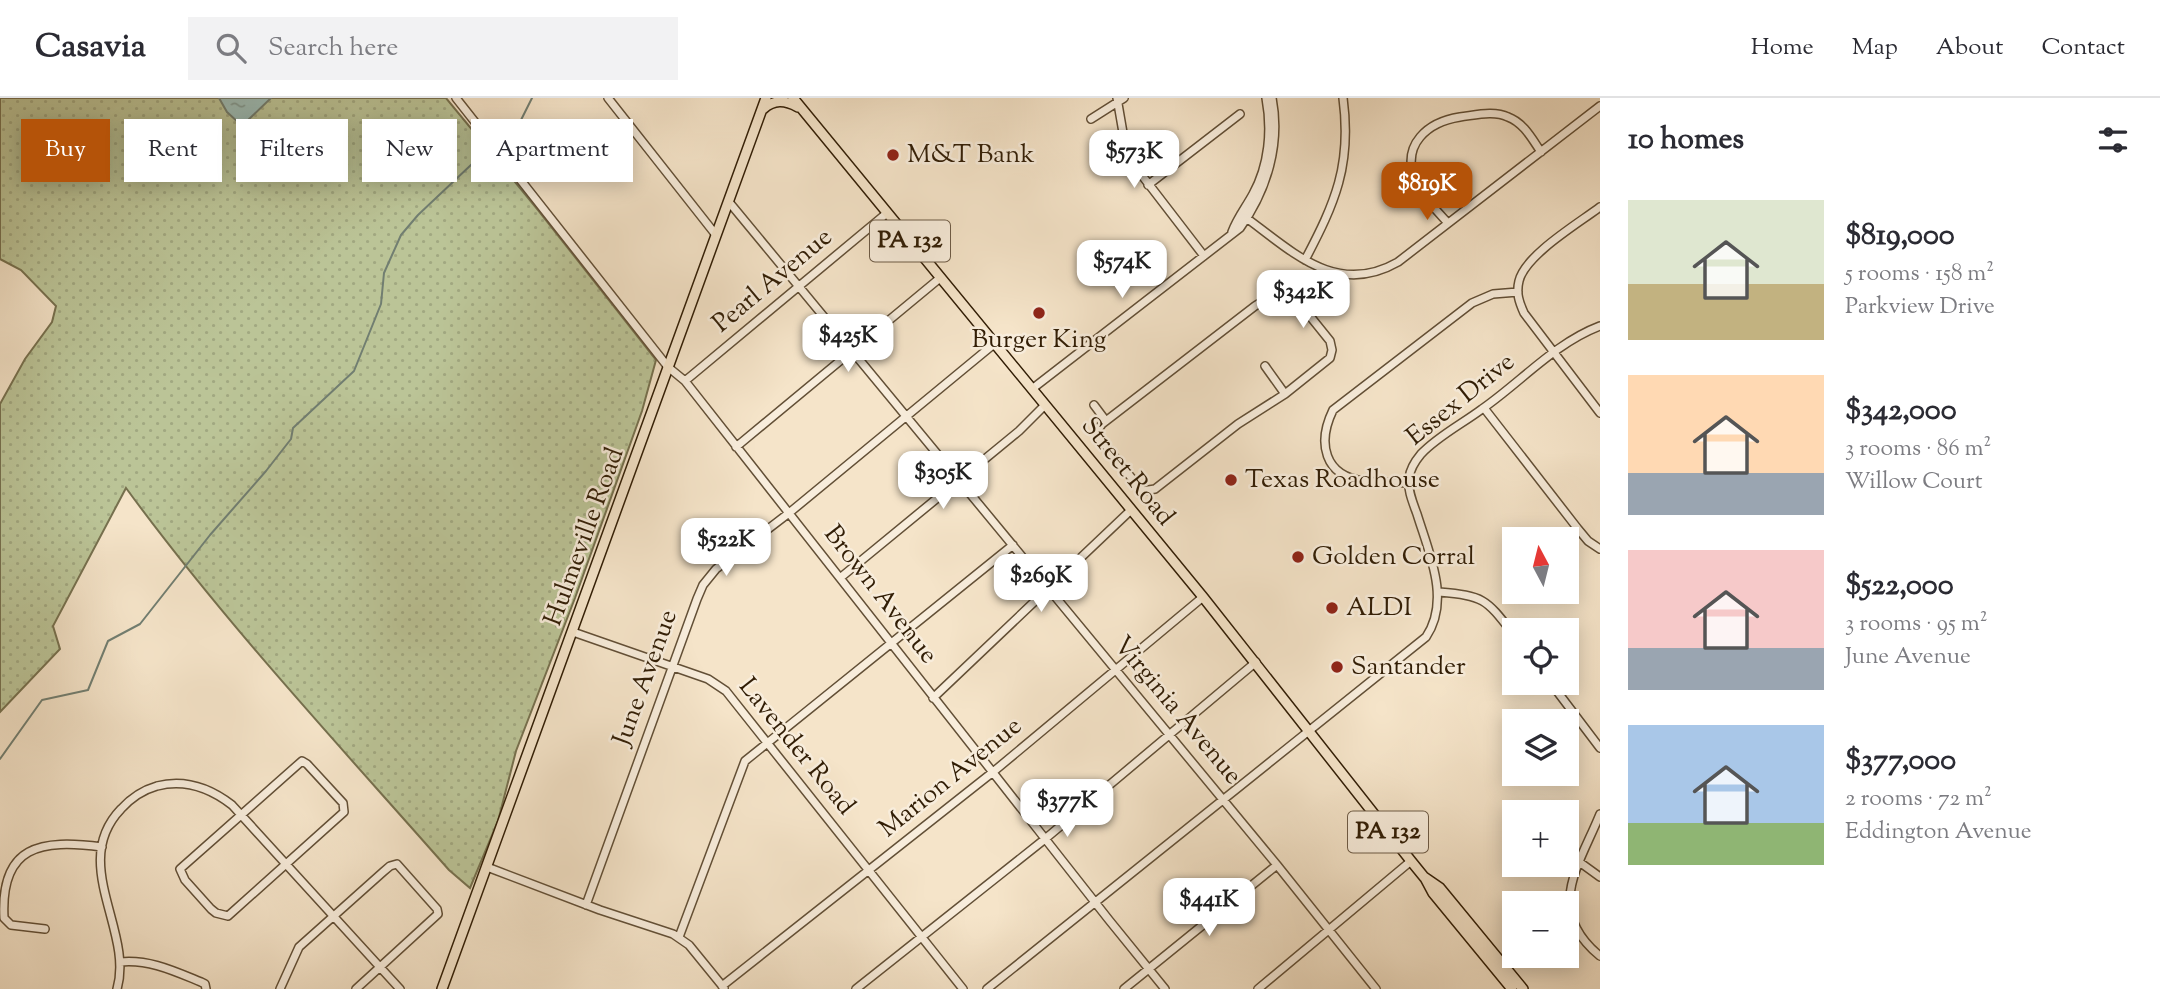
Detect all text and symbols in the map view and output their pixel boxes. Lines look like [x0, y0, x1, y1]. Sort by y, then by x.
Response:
search box [188, 17, 678, 80]
text: Casavia [35, 24, 146, 72]
icon: search [212, 29, 250, 67]
text: Search here [268, 30, 398, 67]
text: Home [1751, 31, 1814, 65]
text: Map [1852, 31, 1898, 65]
text: About [1936, 31, 2003, 65]
text: Contact [2041, 31, 2125, 65]
chip: Buy [21, 119, 110, 182]
chip: Rent [124, 119, 222, 182]
chip: Filters [236, 119, 348, 182]
chip: New [362, 119, 457, 182]
chip: Apartment [471, 119, 633, 182]
text: 10 homes [1628, 119, 1744, 162]
icon: filters [2094, 121, 2132, 159]
pin: $573K [1085, 130, 1183, 190]
text: $573K [1105, 136, 1163, 169]
place label: M&T Bank [907, 137, 1035, 174]
marker: M&T Bank [885, 147, 901, 163]
pin: $819K [1378, 162, 1476, 222]
text: $819K [1397, 168, 1457, 201]
text: $819,000 [1845, 215, 1955, 258]
street label: Pearl Avenue [705, 220, 841, 342]
road number: PA 132 [870, 220, 950, 261]
icon: home [1684, 228, 1768, 312]
pin: $574K [1073, 240, 1171, 300]
text: $574K [1093, 246, 1151, 279]
text: 5 rooms · 158 m² [1845, 258, 1994, 291]
pin: $342K [1254, 271, 1352, 330]
text: $342K [1273, 276, 1333, 309]
text: Parkview Drive [1845, 291, 1995, 324]
marker: Burger King [1031, 305, 1047, 321]
pin: $425K [799, 314, 897, 374]
text: $425K [818, 320, 878, 353]
place label: Burger King [971, 322, 1107, 359]
street label: Essex Drive [1399, 345, 1523, 455]
text: $342,000 [1845, 390, 1957, 433]
icon: home [1684, 403, 1768, 487]
street label: Street Road [1071, 409, 1183, 535]
text: 3 rooms · 86 m² [1845, 433, 1991, 466]
street label: Hulmeville Road [536, 442, 634, 631]
pin: $305K [894, 452, 992, 511]
text: $305K [914, 457, 972, 490]
place label: Texas Roadhouse [1245, 462, 1440, 499]
text: Willow Court [1845, 466, 1983, 499]
marker: Texas Roadhouse [1223, 472, 1239, 488]
pin: $522K [677, 518, 775, 578]
street label: Brown Avenue [814, 518, 946, 672]
text: $522K [697, 524, 755, 557]
north arrow [1502, 527, 1578, 604]
map controls [1502, 527, 1579, 968]
place label: Golden Corral [1312, 539, 1475, 576]
marker: Golden Corral [1290, 549, 1306, 565]
pin: $269K [992, 554, 1090, 614]
text: $269K [1010, 560, 1072, 593]
text: $522,000 [1845, 565, 1954, 608]
icon: home [1684, 578, 1768, 662]
place label: ALDI [1346, 590, 1412, 627]
marker: ALDI [1324, 600, 1340, 616]
street label: June Avenue [604, 605, 688, 753]
text: 3 rooms · 95 m² [1845, 608, 1988, 641]
button: locate [1502, 618, 1579, 695]
street label: Virginia Avenue [1104, 629, 1250, 793]
text: June Avenue [1845, 641, 1971, 674]
place label: Santander [1351, 649, 1466, 686]
marker: Santander [1329, 659, 1345, 675]
street label: Lavender Road [729, 670, 863, 824]
street label: Marion Avenue [872, 709, 1030, 847]
button: layers [1502, 709, 1579, 786]
text: $377,000 [1845, 740, 1956, 783]
icon: home [1684, 753, 1768, 837]
pin: $377K [1018, 780, 1116, 839]
text: 2 rooms · 72 m² [1845, 783, 1992, 816]
text: $377K [1036, 785, 1098, 818]
button: + [1502, 800, 1579, 877]
road number: PA 132 [1348, 812, 1428, 852]
text: Eddington Avenue [1845, 816, 2032, 849]
pin: $441K [1160, 878, 1258, 938]
text: $441K [1179, 884, 1239, 917]
button: − [1502, 891, 1579, 968]

